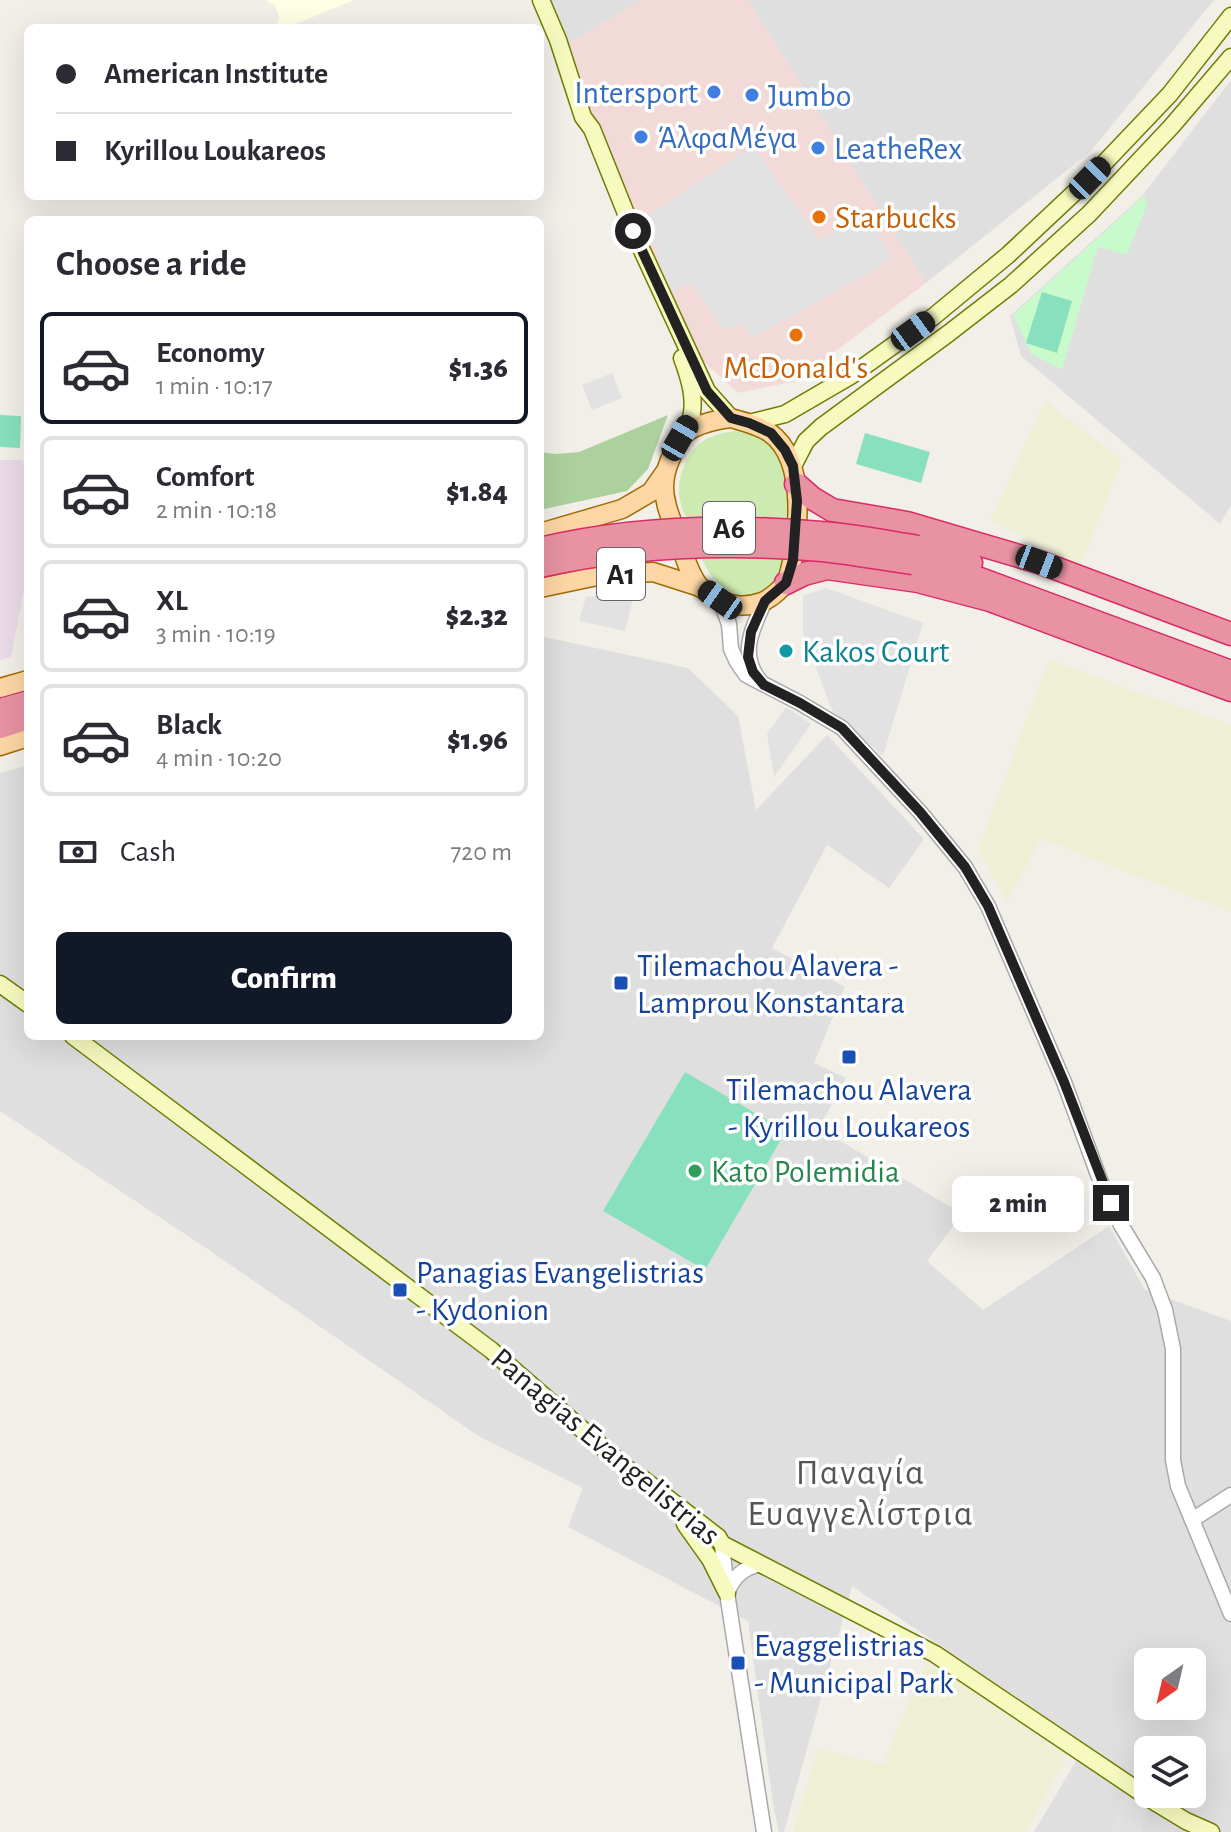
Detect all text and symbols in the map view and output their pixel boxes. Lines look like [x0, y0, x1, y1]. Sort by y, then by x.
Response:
text: American Institute [104, 59, 328, 89]
place label: Intersport [574, 77, 698, 109]
place label: Jumbo [768, 80, 851, 112]
marker: Intersport [705, 83, 723, 101]
marker: Jumbo [743, 86, 761, 104]
place label: ΆλφαΜέγα [657, 122, 797, 154]
marker: ΆλφαΜέγα [632, 128, 650, 146]
place label: LeatheRex [834, 133, 962, 165]
text: Kyrillou Loukareos [104, 136, 326, 166]
marker: LeatheRex [809, 139, 827, 157]
car [1065, 152, 1115, 204]
place label: Starbucks [835, 202, 957, 234]
marker: Starbucks [810, 208, 828, 226]
route start [615, 213, 651, 249]
text: Choose a ride [56, 246, 246, 282]
car [887, 307, 939, 355]
marker: McDonald's [787, 326, 805, 344]
icon: car [60, 332, 132, 404]
text: Economy [156, 338, 265, 368]
place label: McDonald's [724, 352, 868, 384]
text: $1.36 [449, 353, 508, 383]
text: 1 min · 10:17 [156, 373, 273, 399]
car [658, 411, 702, 465]
icon: car [60, 456, 132, 528]
text: Comfort [156, 462, 255, 492]
text: $1.84 [446, 477, 508, 507]
text: 2 min · 10:18 [156, 497, 277, 523]
road number: A6 [703, 502, 755, 554]
car [1012, 542, 1066, 582]
road number: A1 [597, 548, 645, 600]
car [693, 576, 747, 624]
icon: car [60, 580, 132, 652]
text: XL [156, 586, 188, 616]
text: $2.32 [445, 601, 508, 631]
text: 3 min · 10:19 [156, 621, 276, 647]
place label: Kakos Court [802, 636, 949, 668]
marker: Kakos Court [777, 642, 795, 660]
icon: car [60, 704, 132, 776]
text: Black [156, 710, 222, 740]
text: $1.96 [447, 725, 508, 755]
text: 4 min · 10:20 [156, 745, 282, 771]
icon: cash [56, 830, 100, 874]
text: Cash [120, 837, 176, 867]
text: 720 m [451, 839, 512, 865]
button: Confirm [56, 932, 512, 1024]
place label: Tilemachou Alavera - Lamprou Konstantara [637, 950, 905, 1019]
marker: Tilemachou Alavera - Lamprou Konstantara [612, 974, 630, 992]
marker: Tilemachou Alavera - Kyrillou Loukareos [840, 1048, 858, 1066]
place label: Tilemachou Alavera - Kyrillou Loukareos [726, 1074, 972, 1143]
place label: Kato Polemidia [711, 1156, 900, 1188]
marker: Kato Polemidia [686, 1162, 704, 1180]
callout: 2 min [951, 1175, 1083, 1231]
route end [1093, 1185, 1129, 1221]
text: 2 min [989, 1191, 1047, 1217]
place label: Panagias Evangelistrias - Kydonion [416, 1257, 704, 1326]
marker: Panagias Evangelistrias - Kydonion [391, 1281, 409, 1299]
street label: Panagias Evangelistrias [485, 1342, 726, 1552]
district label: Παναγία Ευαγγελίστρια [747, 1455, 975, 1532]
place label: Evaggelistrias - Municipal Park [754, 1630, 954, 1699]
north arrow [1134, 1648, 1206, 1720]
map controls [1134, 1648, 1206, 1808]
marker: Evaggelistrias - Municipal Park [729, 1654, 747, 1672]
button: layers [1134, 1736, 1206, 1808]

